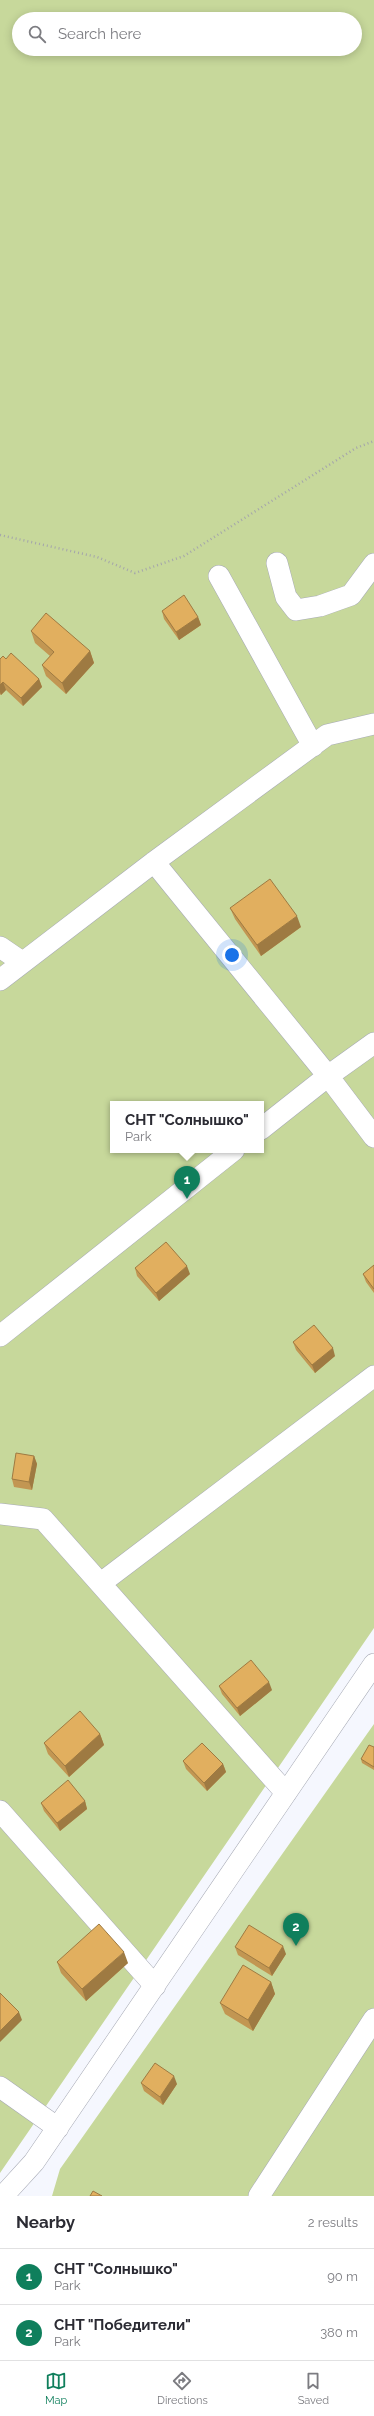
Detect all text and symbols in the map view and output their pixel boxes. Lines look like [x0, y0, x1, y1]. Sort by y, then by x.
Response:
search box [12, 12, 362, 56]
icon: search [26, 23, 48, 45]
text: Search here [58, 25, 141, 43]
your location [222, 945, 242, 965]
popup [110, 1101, 264, 1153]
text: СНТ "Солнышко" [125, 1111, 249, 1129]
text: Park [125, 1129, 152, 1144]
pin: 1 [174, 1166, 200, 1199]
pin: 2 [283, 1913, 309, 1946]
text: Nearby [16, 2212, 75, 2232]
text: 2 results [308, 2215, 358, 2230]
text: СНТ "Солнышко" [54, 2260, 178, 2278]
text: 1 [26, 2269, 32, 2284]
text: 90 m [327, 2269, 358, 2284]
text: Park [54, 2278, 81, 2293]
text: СНТ "Победители" [54, 2316, 191, 2334]
text: 2 [25, 2325, 33, 2340]
text: 380 m [320, 2325, 358, 2340]
text: Park [54, 2334, 81, 2349]
tab: Map [45, 2370, 67, 2407]
tab: Directions [157, 2370, 208, 2407]
tab: Saved [298, 2370, 329, 2407]

